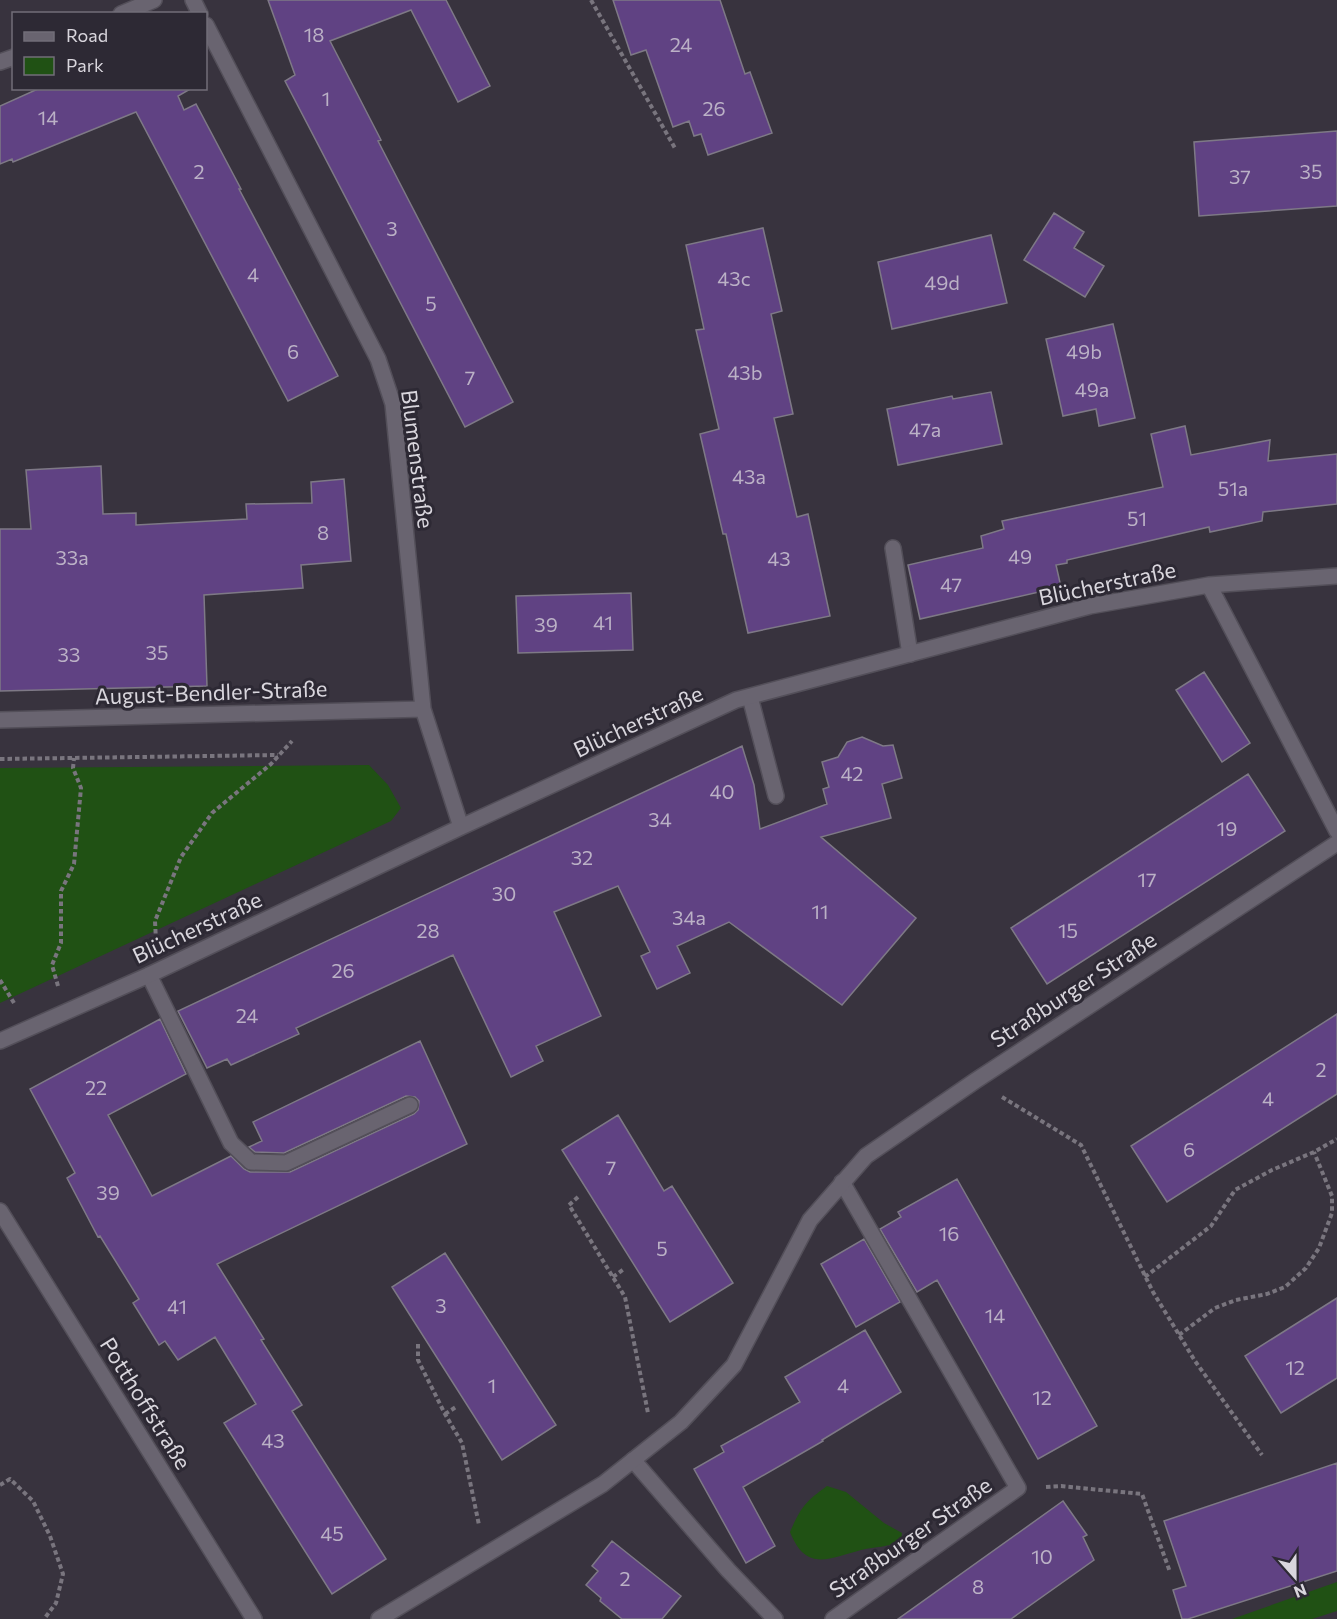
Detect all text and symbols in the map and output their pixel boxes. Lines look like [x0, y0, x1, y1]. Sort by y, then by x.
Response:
legend [12, 12, 207, 90]
house number: 18 [304, 22, 324, 46]
text: Road [66, 24, 108, 46]
house number: 24 [670, 32, 692, 56]
text: Park [66, 54, 104, 76]
house number: 1 [322, 86, 330, 110]
house number: 26 [702, 96, 726, 120]
house number: 14 [38, 105, 58, 129]
house number: 2 [193, 159, 205, 183]
house number: 35 [1300, 159, 1322, 183]
house number: 37 [1229, 164, 1251, 188]
house number: 3 [386, 216, 398, 240]
house number: 4 [247, 262, 259, 286]
house number: 43c [717, 266, 751, 290]
house number: 49d [924, 270, 960, 294]
house number: 5 [425, 291, 437, 315]
house number: 6 [287, 339, 299, 363]
house number: 49b [1066, 339, 1102, 363]
house number: 43b [727, 360, 763, 384]
house number: 7 [465, 365, 475, 389]
house number: 49a [1075, 377, 1109, 401]
street label: Blumenstraße [396, 388, 440, 530]
house number: 47a [909, 417, 941, 441]
house number: 43a [732, 464, 766, 488]
house number: 51a [1218, 476, 1248, 500]
house number: 51 [1127, 506, 1147, 530]
house number: 8 [317, 520, 329, 544]
house number: 49 [1008, 544, 1032, 568]
house number: 33a [55, 545, 89, 569]
house number: 43 [767, 546, 791, 570]
street label: Blücherstraße [1036, 555, 1178, 611]
house number: 47 [940, 572, 962, 596]
house number: 41 [593, 610, 613, 634]
house number: 39 [534, 612, 558, 636]
house number: 35 [146, 640, 168, 664]
house number: 33 [58, 642, 80, 666]
street label: August-Bendler-Straße [94, 674, 328, 710]
street label: Blücherstraße [569, 679, 707, 763]
house number: 42 [841, 761, 863, 785]
house number: 40 [709, 779, 735, 803]
house number: 34 [648, 807, 672, 831]
house number: 19 [1217, 816, 1237, 840]
house number: 32 [571, 845, 593, 869]
house number: 17 [1137, 867, 1157, 891]
house number: 30 [492, 881, 516, 905]
street label: Blücherstraße [128, 885, 266, 969]
house number: 11 [811, 899, 829, 923]
house number: 34a [672, 905, 706, 929]
house number: 28 [416, 918, 440, 942]
house number: 15 [1058, 918, 1078, 942]
street label: Straßburger Straße [985, 925, 1161, 1053]
house number: 26 [331, 958, 355, 982]
house number: 24 [236, 1003, 258, 1027]
house number: 2 [1315, 1057, 1327, 1081]
house number: 22 [85, 1075, 107, 1099]
house number: 4 [1262, 1086, 1274, 1110]
house number: 6 [1183, 1137, 1195, 1161]
house number: 7 [606, 1155, 616, 1179]
house number: 39 [96, 1180, 120, 1204]
house number: 16 [939, 1221, 959, 1245]
house number: 5 [656, 1236, 668, 1260]
house number: 3 [435, 1293, 447, 1317]
house number: 41 [167, 1294, 187, 1318]
house number: 14 [985, 1303, 1005, 1327]
street label: Potthoffstraße [95, 1332, 197, 1474]
house number: 12 [1285, 1355, 1305, 1379]
house number: 1 [488, 1373, 496, 1397]
house number: 4 [837, 1373, 849, 1397]
house number: 12 [1032, 1385, 1052, 1409]
house number: 43 [261, 1428, 285, 1452]
street label: Straßburger Straße [824, 1471, 996, 1603]
house number: 45 [320, 1521, 344, 1545]
house number: 10 [1031, 1544, 1053, 1568]
north arrow [1265, 1547, 1325, 1607]
house number: 2 [619, 1566, 631, 1590]
house number: 8 [972, 1574, 984, 1598]
text: N [1292, 1580, 1310, 1602]

